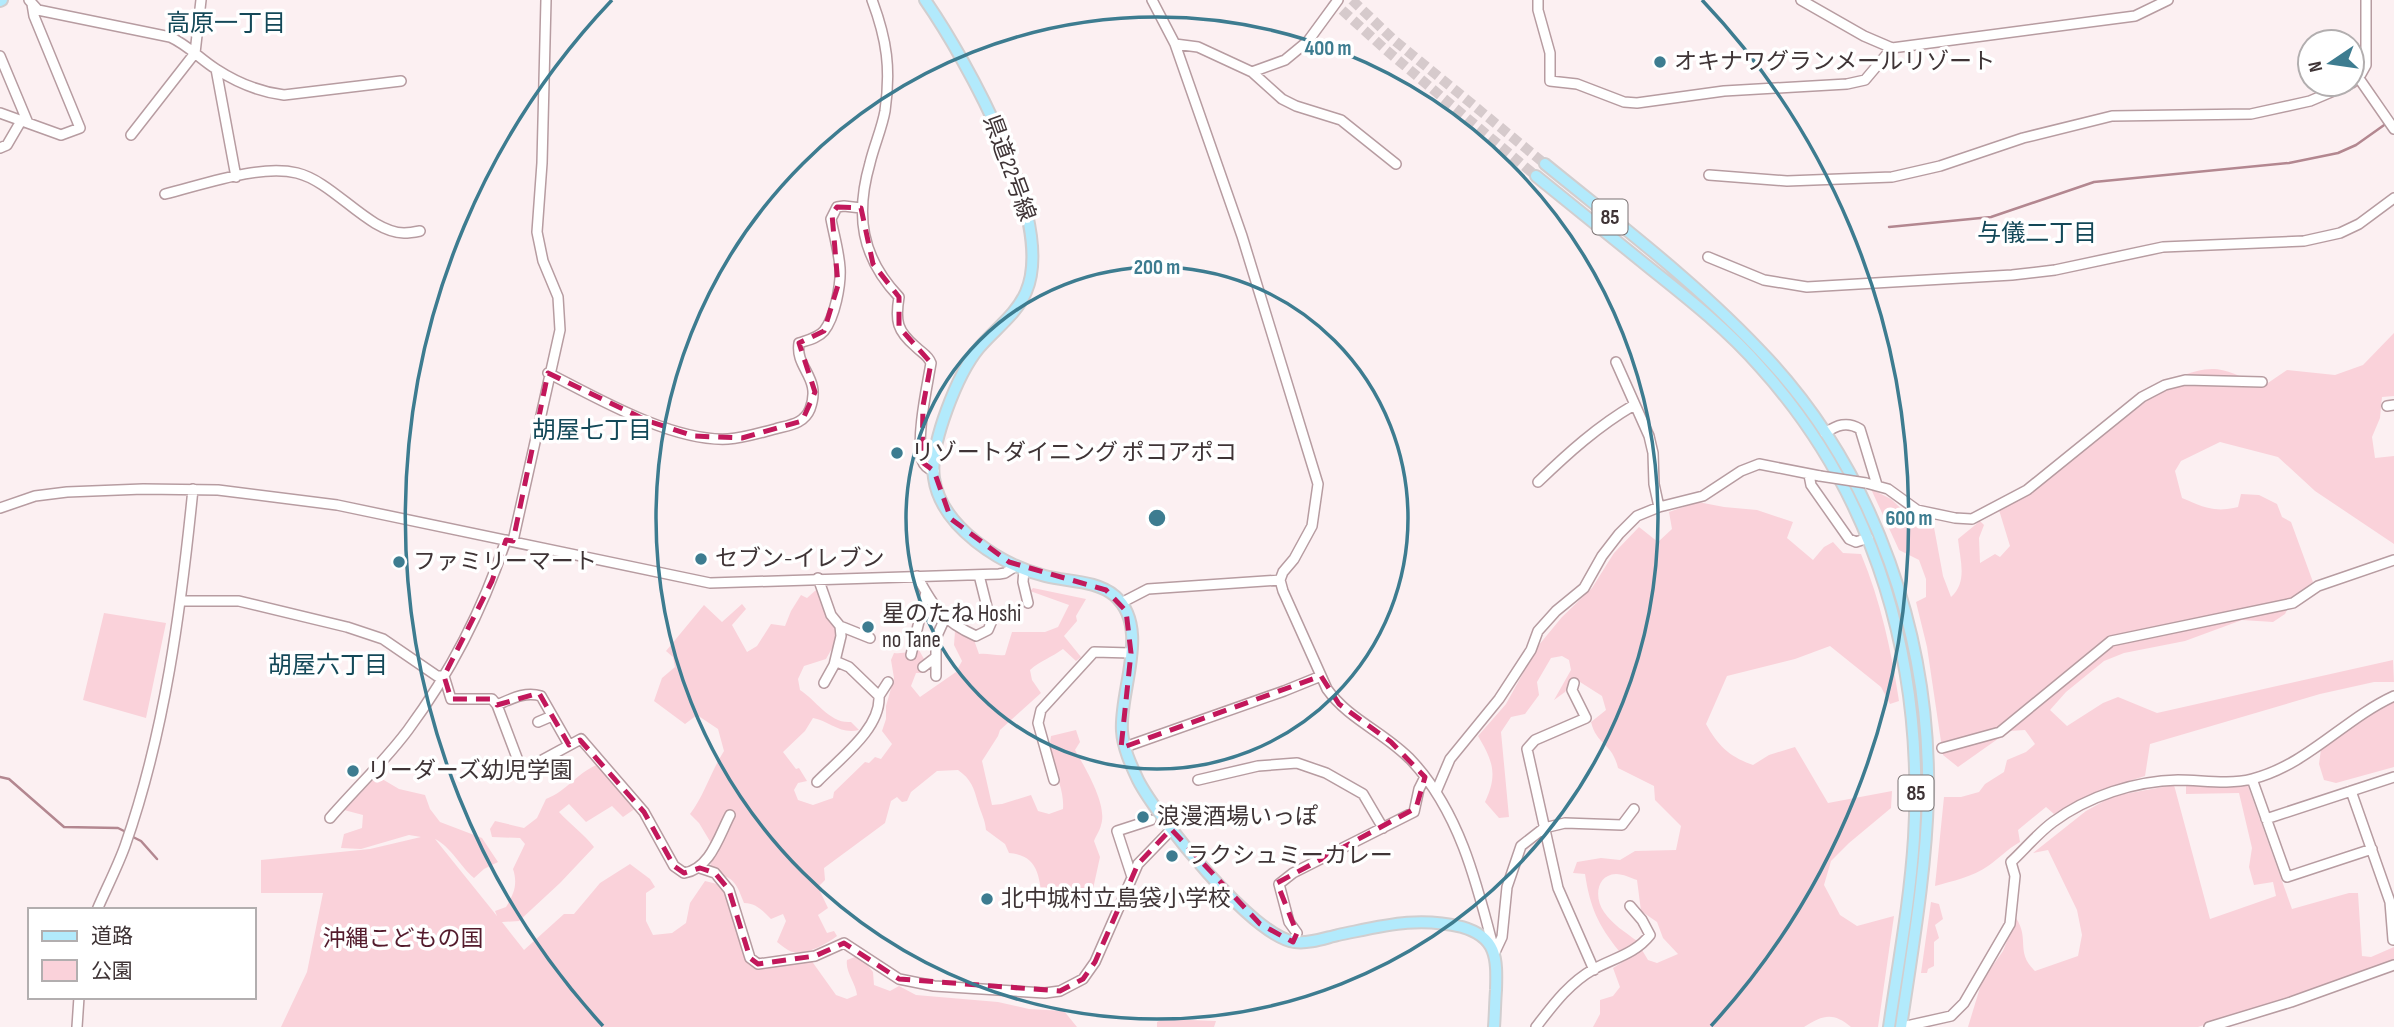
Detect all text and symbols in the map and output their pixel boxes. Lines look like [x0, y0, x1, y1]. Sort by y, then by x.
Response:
district label: 高原一丁目 [166, 9, 286, 38]
north arrow [2296, 28, 2366, 98]
text: 400 m [1305, 36, 1351, 61]
place label: オキナワグランメールリゾート [1674, 48, 1995, 76]
marker: オキナワグランメールリゾート [1652, 54, 1668, 70]
text: N [2304, 59, 2328, 74]
street label: 県道22号線 [977, 111, 1041, 225]
road number: 85 [1592, 200, 1628, 234]
district label: 与儀二丁目 [1977, 219, 2097, 248]
text: 200 m [1134, 255, 1180, 280]
district label: 胡屋七丁目 [532, 416, 652, 445]
place label: リゾートダイニング ポコアポコ [911, 439, 1237, 467]
marker: リゾートダイニング ポコアポコ [889, 445, 905, 461]
centre of rings [1145, 506, 1169, 530]
text: 600 m [1885, 506, 1933, 531]
place label: セブン-イレブン [715, 545, 884, 573]
place label: ファミリーマート [413, 548, 597, 576]
marker: セブン-イレブン [693, 551, 709, 567]
marker: ファミリーマート [391, 554, 407, 570]
place label: 星のたね Hoshi no Tane [882, 600, 1021, 654]
marker: 星のたね Hoshi no Tane [860, 619, 876, 635]
district label: 胡屋六丁目 [268, 651, 388, 680]
place label: リーダーズ幼児学園 [367, 757, 573, 785]
marker: リーダーズ幼児学園 [345, 763, 361, 779]
road number: 85 [1898, 776, 1934, 810]
place label: 浪漫酒場いっぽ [1157, 803, 1318, 831]
marker: 浪漫酒場いっぽ [1135, 809, 1151, 825]
place label: ラクシュミーカレー [1186, 842, 1393, 870]
marker: ラクシュミーカレー [1164, 848, 1180, 864]
place label: 北中城村立島袋小学校 [1001, 885, 1231, 913]
marker: 北中城村立島袋小学校 [979, 891, 995, 907]
legend [28, 908, 256, 999]
text: 道路 [91, 924, 133, 949]
park label: 沖縄こどもの国 [323, 925, 484, 953]
text: 公園 [91, 959, 133, 984]

